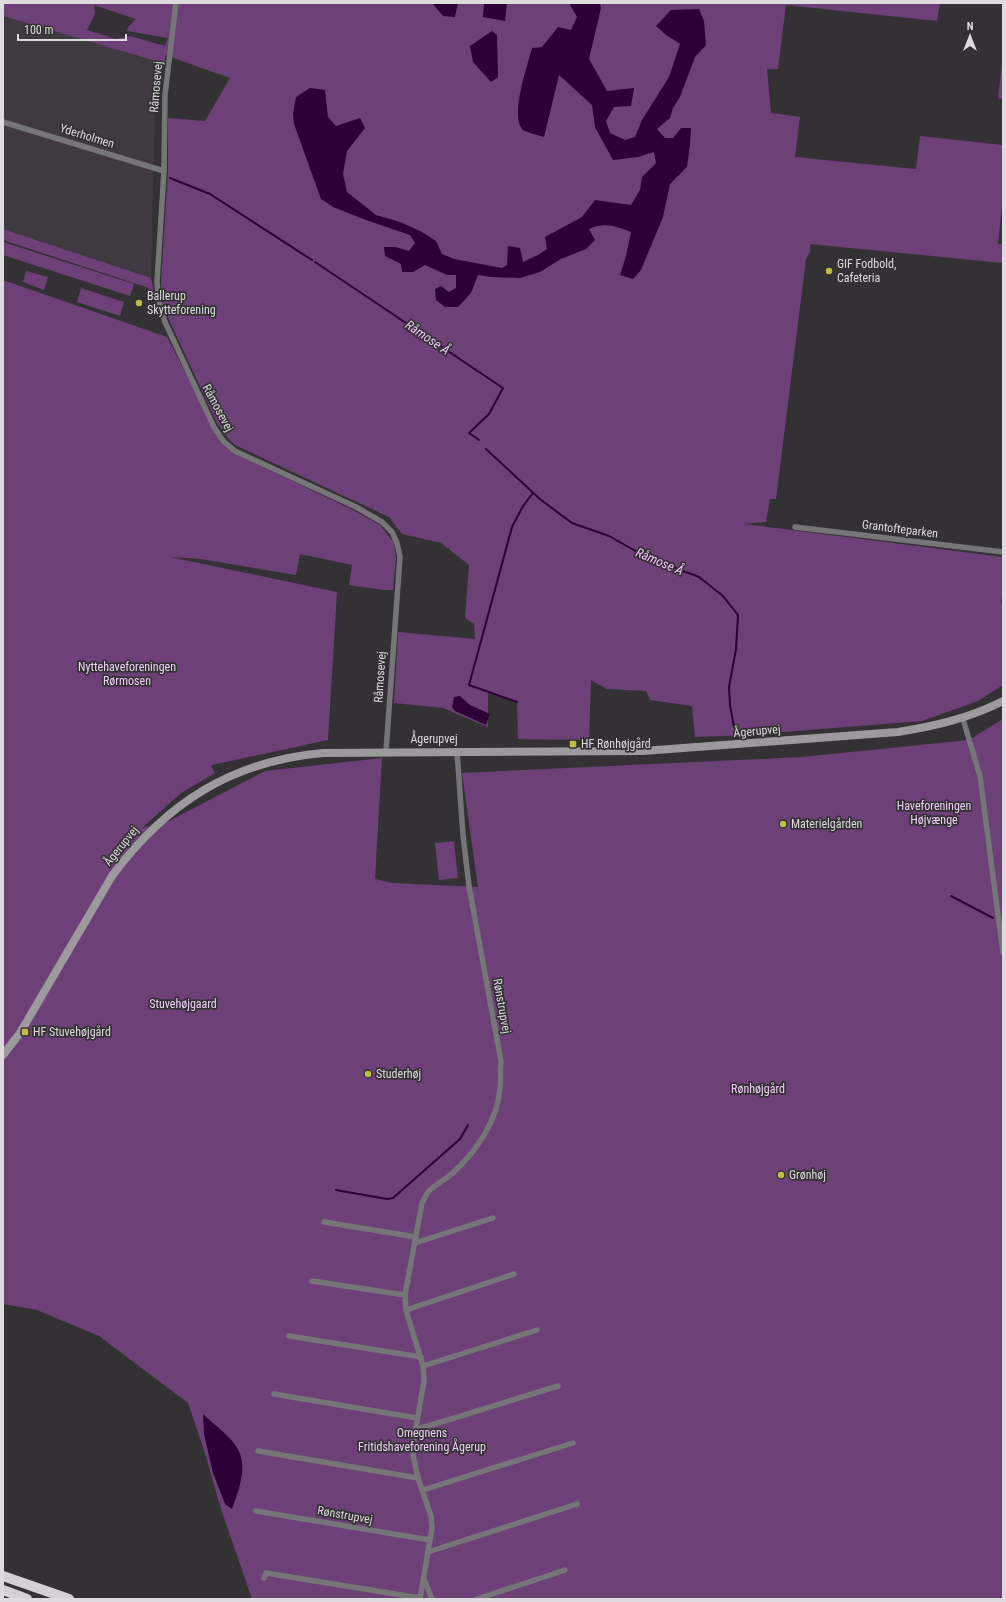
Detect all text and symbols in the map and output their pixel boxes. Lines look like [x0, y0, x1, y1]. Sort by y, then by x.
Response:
scale bar [18, 16, 126, 42]
north arrow [950, 16, 990, 56]
text: N [967, 20, 974, 33]
text: 100 m [24, 23, 54, 37]
street label: Råmosevej [147, 61, 165, 113]
street label: Yderholmen [58, 121, 116, 151]
place label: GIF Fodbold, Cafeteria [837, 257, 896, 285]
marker: GIF Fodbold, Cafeteria [824, 266, 834, 276]
place label: Ballerup Skytteforening [147, 289, 216, 317]
marker: Ballerup Skytteforening [134, 298, 144, 308]
water label: Råmose Å [403, 317, 453, 358]
street label: Råmosevej [200, 382, 236, 434]
street label: Grantofteparken [861, 517, 939, 541]
water label: Råmose Å [634, 545, 686, 578]
street label: Råmosevej [371, 651, 389, 703]
park label: Nyttehaveforeningen Rørmosen [78, 660, 176, 688]
street label: Ågerupvej [733, 720, 781, 740]
street label: Ågerupvej [410, 730, 458, 746]
place label: HF Rønhøjgård [581, 737, 651, 751]
marker: HF Rønhøjgård [568, 739, 578, 749]
park label: Haveforeningen Højvænge [897, 799, 971, 827]
place label: Materielgården [791, 817, 863, 831]
marker: Materielgården [778, 819, 788, 829]
street label: Ågerupvej [99, 822, 141, 869]
street label: Rønstrupvej [490, 977, 514, 1035]
park label: Stuvehøjgaard [149, 997, 217, 1011]
place label: HF Stuvehøjgård [33, 1025, 111, 1039]
marker: HF Stuvehøjgård [20, 1027, 30, 1037]
place label: Studerhøj [376, 1067, 421, 1081]
marker: Studerhøj [363, 1069, 373, 1079]
park label: Rønhøjgård [731, 1082, 785, 1096]
place label: Grønhøj [789, 1168, 826, 1182]
marker: Grønhøj [776, 1170, 786, 1180]
park label: Omegnens Fritidshaveforening Ågerup [358, 1426, 486, 1454]
street label: Rønstrupvej [316, 1503, 374, 1527]

